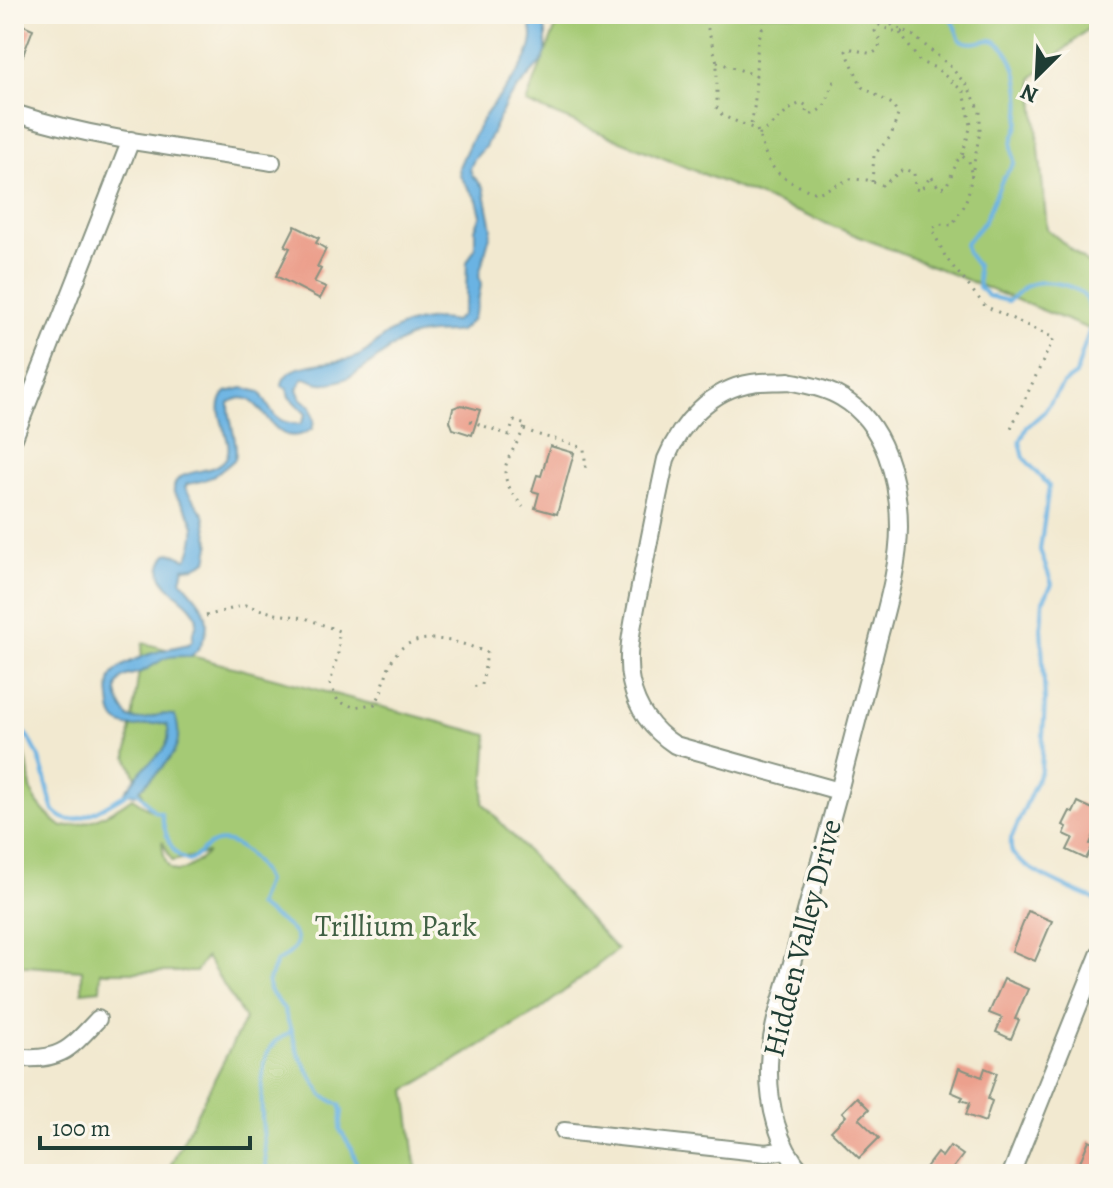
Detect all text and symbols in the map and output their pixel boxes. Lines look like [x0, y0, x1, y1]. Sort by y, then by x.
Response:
north arrow [997, 36, 1077, 116]
text: N [1016, 76, 1043, 110]
street label: Hidden Valley Drive [753, 815, 851, 1061]
park label: Trillium Park [315, 906, 477, 946]
scale bar [40, 1100, 250, 1150]
text: 100 m [52, 1112, 111, 1144]

